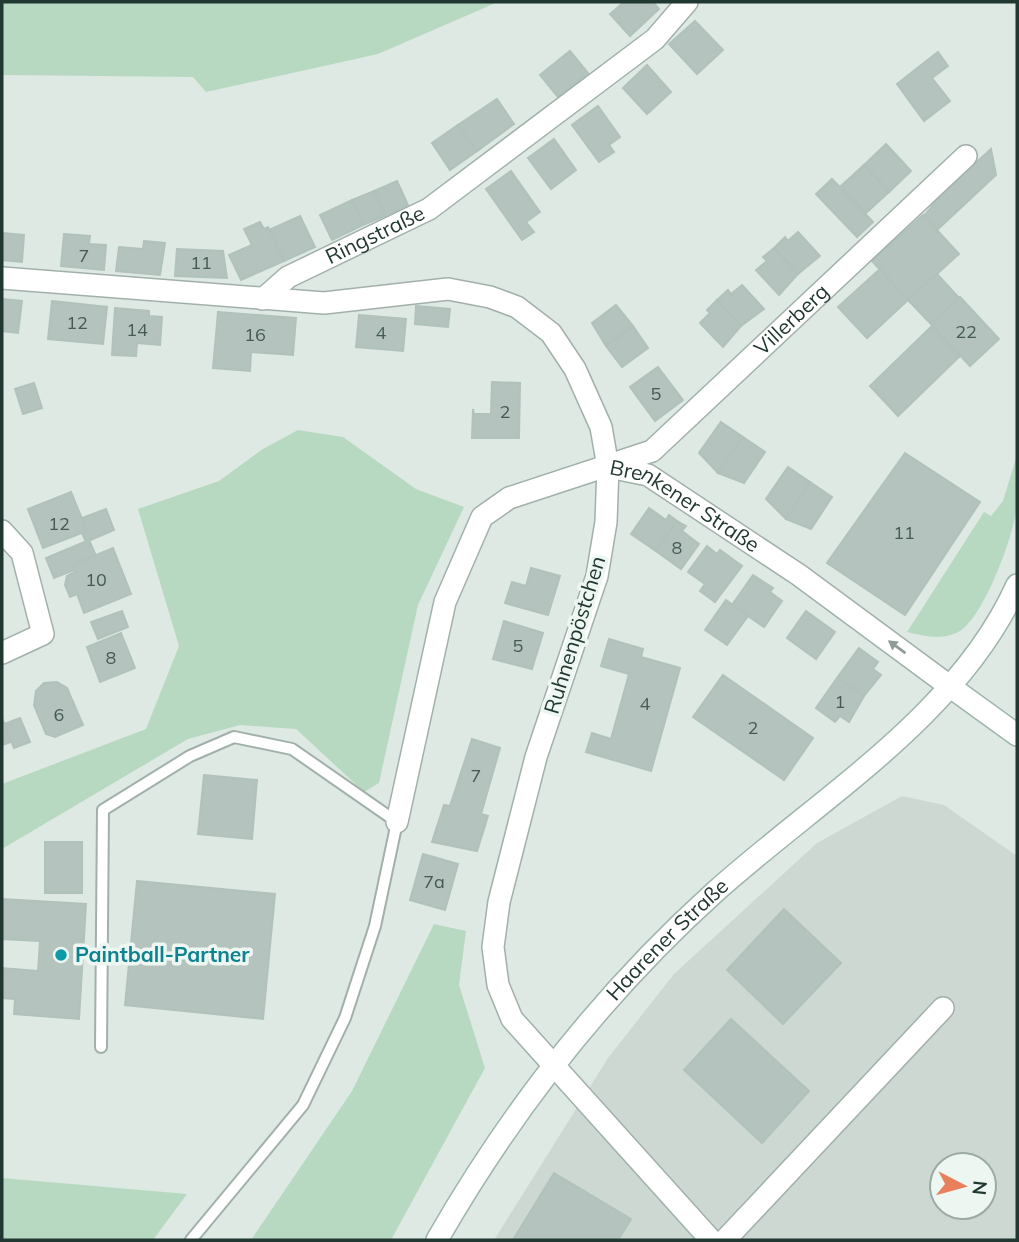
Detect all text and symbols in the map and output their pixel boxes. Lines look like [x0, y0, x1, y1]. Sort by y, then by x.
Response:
street label: Ringstraße [321, 199, 429, 269]
house number: 7 [79, 244, 89, 267]
house number: 11 [190, 251, 212, 274]
street label: Villerberg [748, 278, 834, 360]
house number: 12 [66, 311, 88, 334]
house number: 14 [126, 318, 148, 341]
house number: 22 [955, 320, 977, 343]
house number: 4 [376, 321, 387, 344]
house number: 16 [244, 323, 266, 346]
house number: 5 [651, 382, 662, 405]
house number: 2 [500, 400, 510, 423]
street label: Brenkener Straße [608, 454, 765, 557]
house number: 12 [48, 512, 70, 535]
house number: 11 [893, 521, 915, 544]
house number: 8 [672, 536, 682, 559]
street label: Ruhnenpöstchen [538, 553, 610, 717]
house number: 10 [85, 568, 107, 591]
house number: 5 [513, 634, 524, 657]
one-way arrow [888, 641, 906, 655]
house number: 8 [106, 646, 116, 669]
house number: 1 [835, 690, 845, 713]
house number: 4 [640, 692, 651, 715]
house number: 6 [54, 703, 64, 726]
house number: 2 [748, 716, 758, 739]
house number: 7 [471, 764, 481, 787]
house number: 7a [423, 870, 445, 893]
street label: Haarener Straße [600, 872, 733, 1005]
place label: Paintball-Partner [75, 941, 250, 967]
marker: Paintball-Partner [53, 947, 69, 963]
north arrow [928, 1151, 998, 1221]
text: N [967, 1179, 993, 1196]

